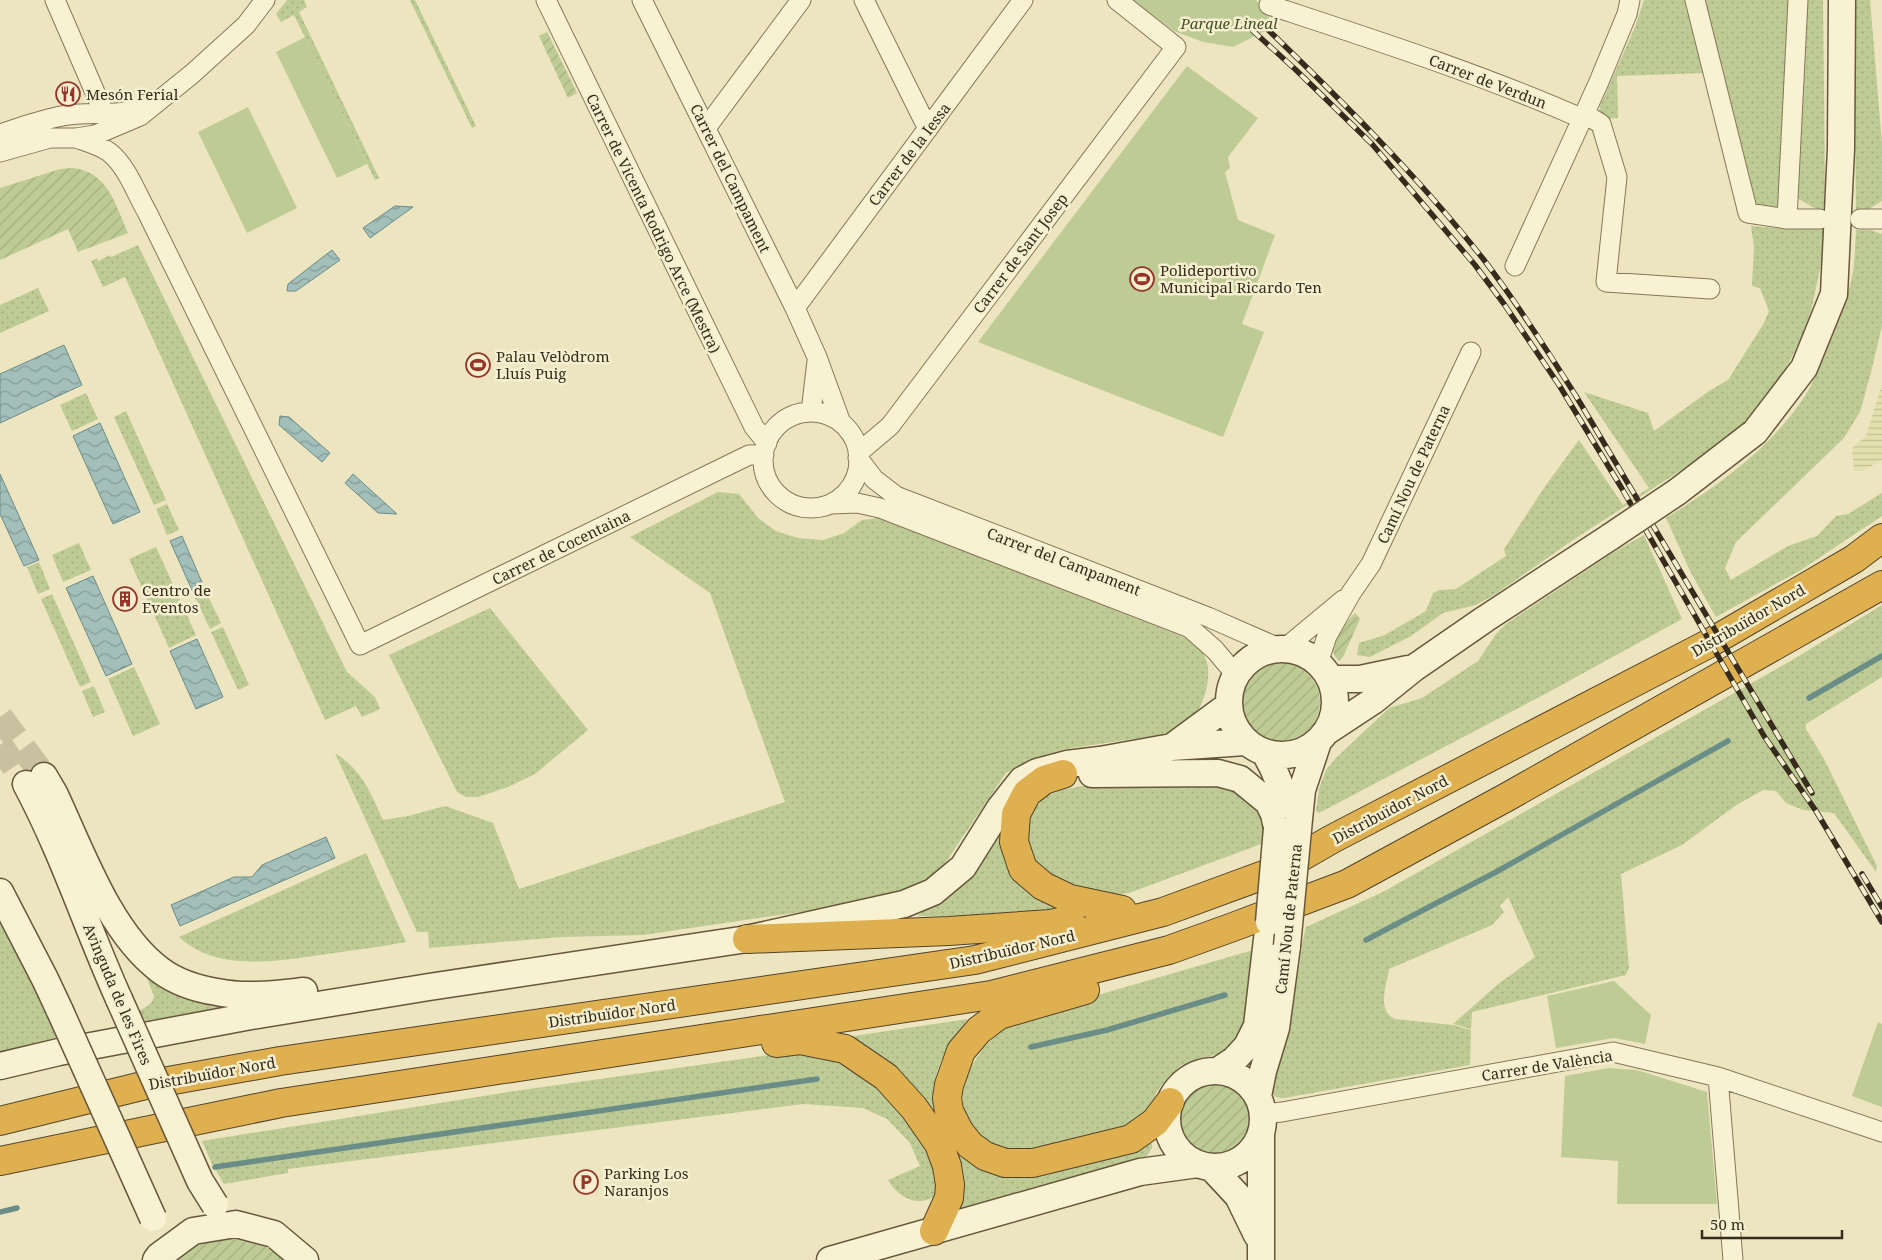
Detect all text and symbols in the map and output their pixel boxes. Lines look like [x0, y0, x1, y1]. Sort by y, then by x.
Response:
park label: Parque Lineal [1180, 13, 1278, 33]
street label: Carrer de Verdun [1426, 49, 1550, 113]
restaurant icon: Mesón Ferial [55, 81, 81, 107]
place label: Mesón Ferial [86, 84, 179, 104]
street label: Carrer de Vicenta Rodrigo Arce (Mestra) [582, 90, 726, 356]
street label: Carrer de la Iessa [864, 98, 954, 210]
street label: Carrer del Campament [686, 100, 776, 256]
street label: Carrer de Sant Josep [968, 189, 1072, 317]
place label: Polideportivo Municipal Ricardo Ten [1160, 260, 1322, 297]
sports icon: Polideportivo Municipal Ricardo Ten [1129, 266, 1155, 292]
place label: Palau Velòdrom Lluís Puig [496, 346, 610, 383]
sports icon: Palau Velòdrom Lluís Puig [465, 352, 491, 378]
street label: Camí Nou de Paterna [1372, 401, 1454, 547]
street label: Carrer de Cocentaina [489, 505, 633, 589]
street label: Carrer del Campament [984, 522, 1144, 600]
street label: Distribuïdor Nord [1687, 579, 1809, 661]
place label: Centro de Eventos [142, 580, 211, 617]
building icon: Centro de Eventos [112, 586, 138, 612]
street label: Distribuïdor Nord [1329, 770, 1451, 848]
street label: Camí Nou de Paterna [1270, 843, 1306, 995]
street label: Avinguda de les Fires [79, 920, 157, 1068]
street label: Distribuïdor Nord [947, 925, 1077, 973]
street label: Distribuïdor Nord [547, 994, 677, 1032]
street label: Carrer de València [1480, 1045, 1614, 1085]
street label: Distribuïdor Nord [147, 1052, 277, 1094]
place label: Parking Los Naranjos [604, 1163, 689, 1200]
parking icon: Parking Los Naranjos [573, 1169, 599, 1195]
scale bar [1702, 1208, 1842, 1240]
text: 50 m [1710, 1214, 1745, 1234]

